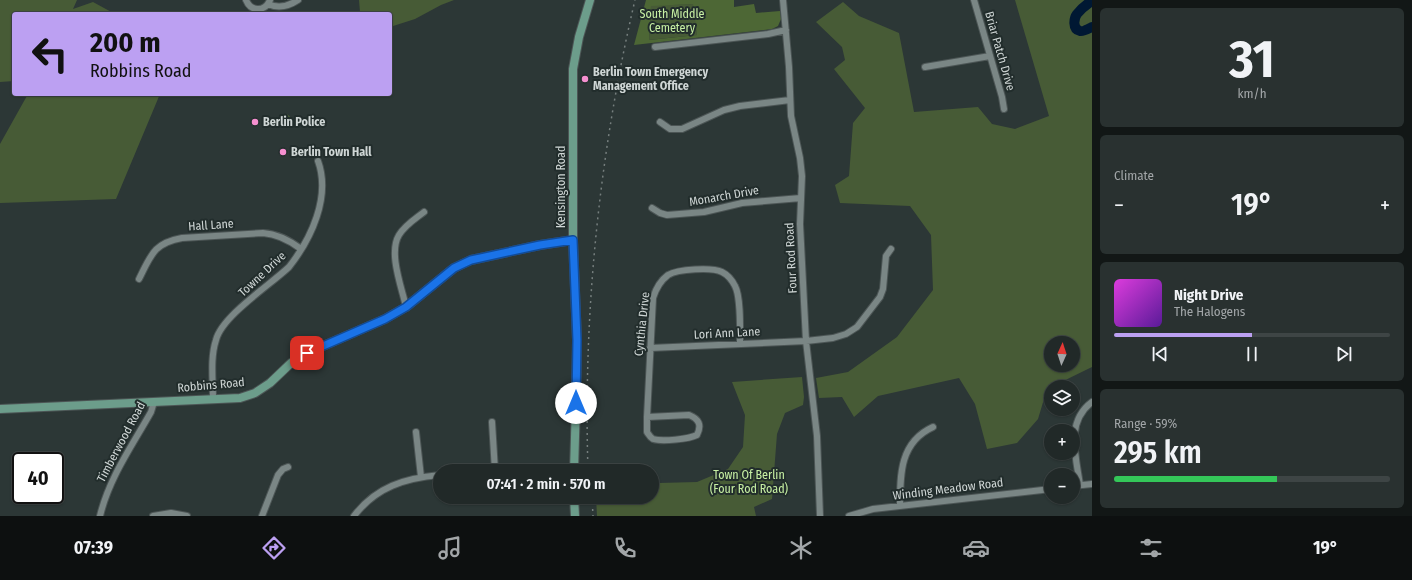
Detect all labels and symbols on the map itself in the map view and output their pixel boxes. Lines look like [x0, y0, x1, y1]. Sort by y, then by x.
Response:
park label: South Middle Cemetery [639, 7, 705, 35]
street label: Briar Patch Drive [982, 10, 1018, 92]
place label: Berlin Town Emergency Management Office [593, 65, 708, 93]
marker: Berlin Town Emergency Management Office [580, 74, 590, 84]
place label: Berlin Police [263, 115, 325, 129]
marker: Berlin Police [250, 117, 260, 127]
place label: Berlin Town Hall [291, 145, 372, 159]
street label: Kensington Road [554, 146, 568, 228]
marker: Berlin Town Hall [278, 147, 288, 157]
street label: Monarch Drive [688, 183, 760, 209]
street label: Hall Lane [188, 216, 234, 234]
street label: Four Rod Road [782, 222, 800, 294]
street label: Towne Drive [235, 249, 289, 299]
street label: Cynthia Drive [632, 291, 652, 357]
street label: Lori Ann Lane [693, 324, 761, 342]
pin [290, 336, 324, 370]
north arrow [1044, 336, 1080, 372]
street label: Robbins Road [177, 375, 245, 395]
position arrow [555, 382, 597, 424]
street label: Timberwood Road [94, 399, 148, 485]
speed limit sign: 40 [12, 452, 64, 504]
park label: Town Of Berlin (Four Rod Road) [710, 468, 789, 496]
street label: Winding Meadow Road [892, 475, 1004, 503]

